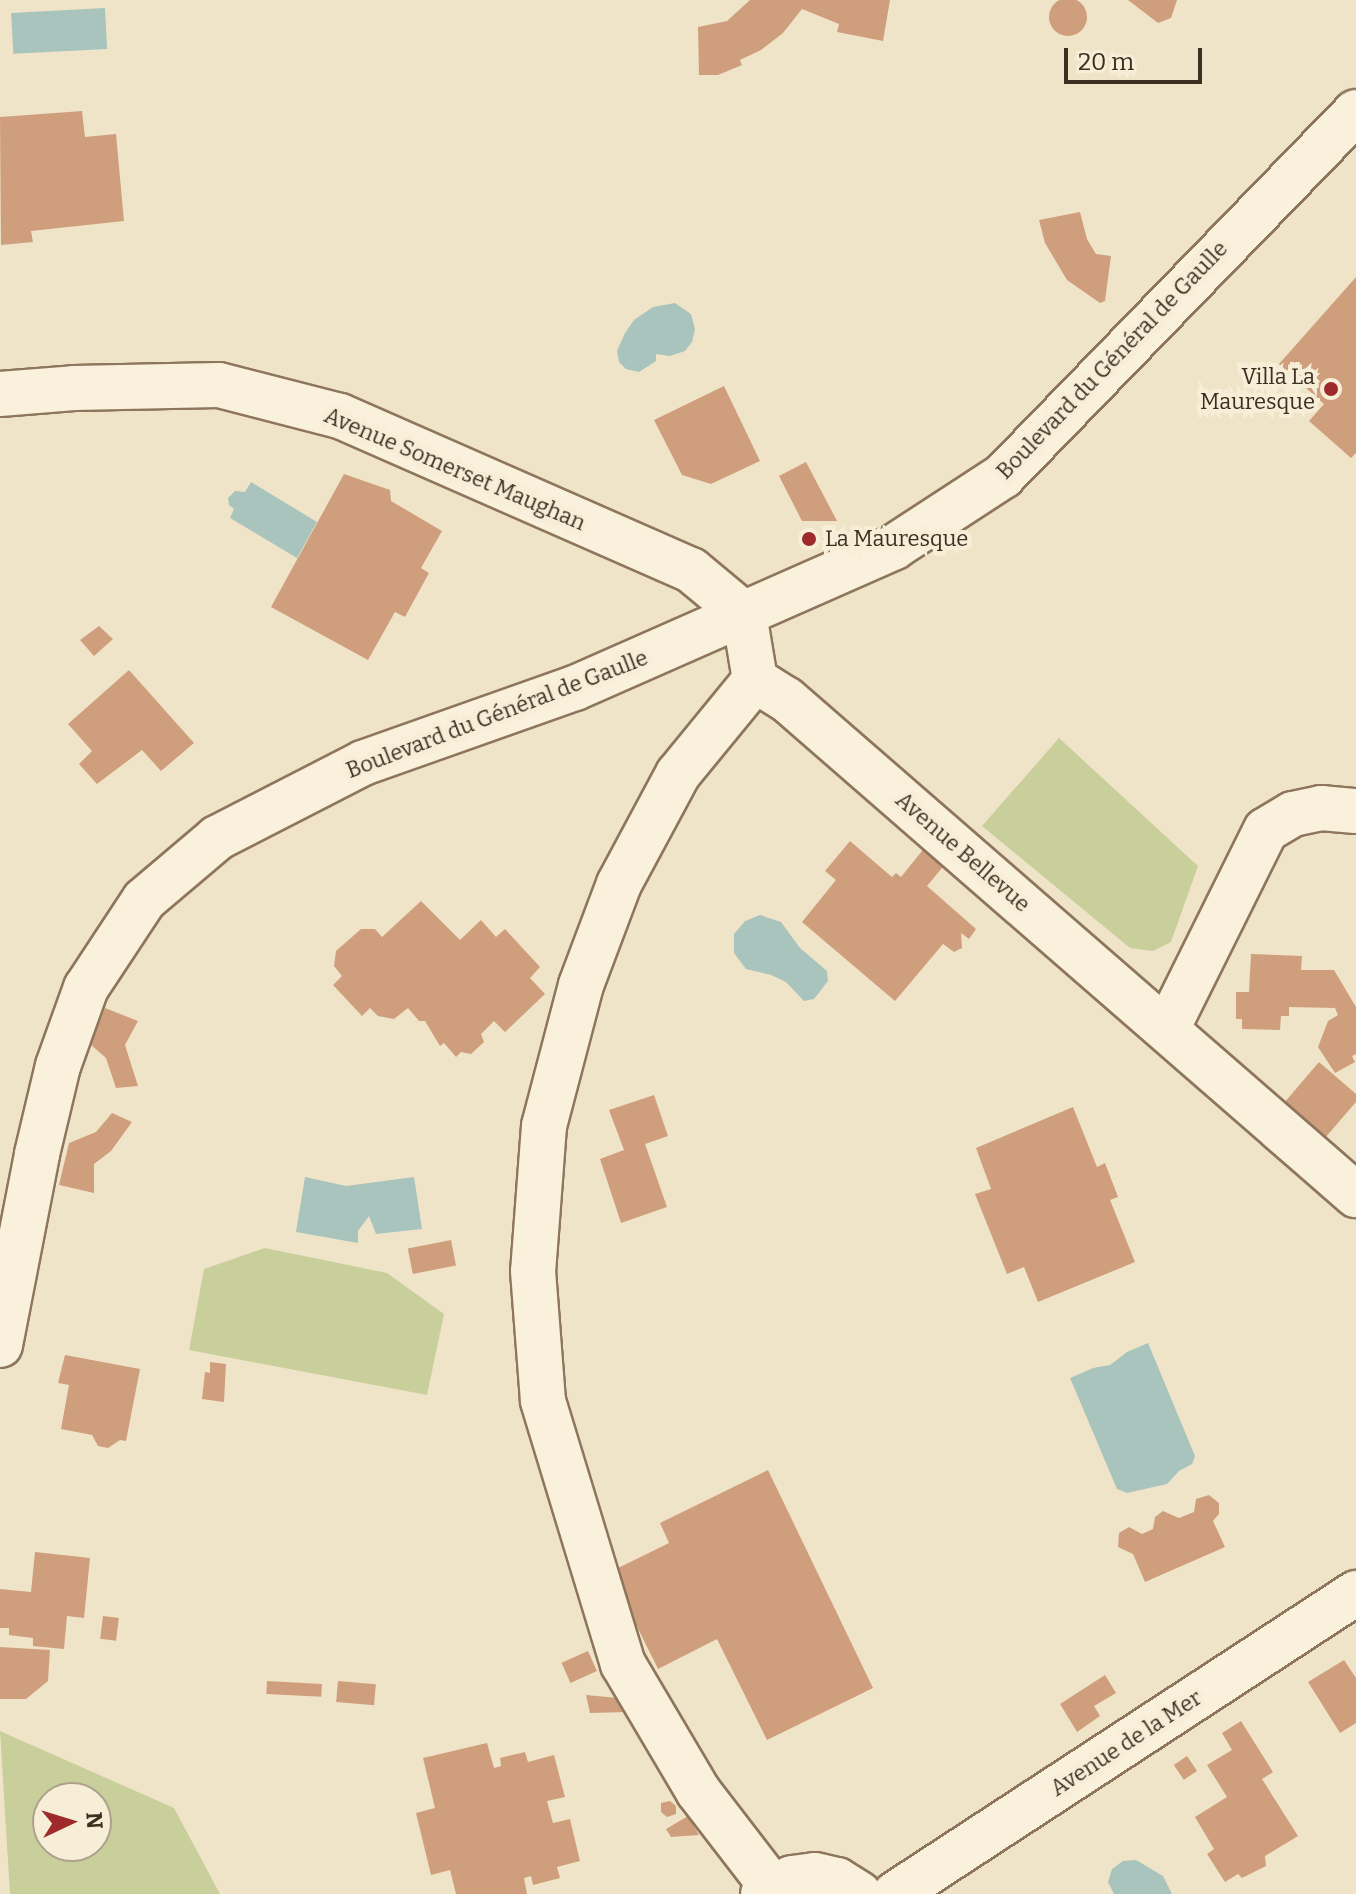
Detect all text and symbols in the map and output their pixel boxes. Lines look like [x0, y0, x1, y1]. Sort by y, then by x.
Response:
scale bar [1068, 32, 1206, 82]
text: 20 m [1078, 48, 1134, 76]
street label: Boulevard du Général de Gaulle [991, 235, 1233, 485]
place label: Villa La Mauresque [1200, 363, 1315, 414]
marker: Villa La Mauresque [1322, 380, 1340, 398]
street label: Avenue Somerset Maughan [320, 402, 590, 536]
place label: La Mauresque [825, 526, 968, 552]
marker: La Mauresque [800, 530, 818, 548]
street label: Boulevard du Général de Gaulle [342, 644, 652, 784]
street label: Avenue Bellevue [890, 786, 1036, 918]
street label: Avenue de la Mer [1046, 1684, 1206, 1802]
north arrow [32, 1782, 112, 1862]
text: N [80, 1811, 109, 1830]

